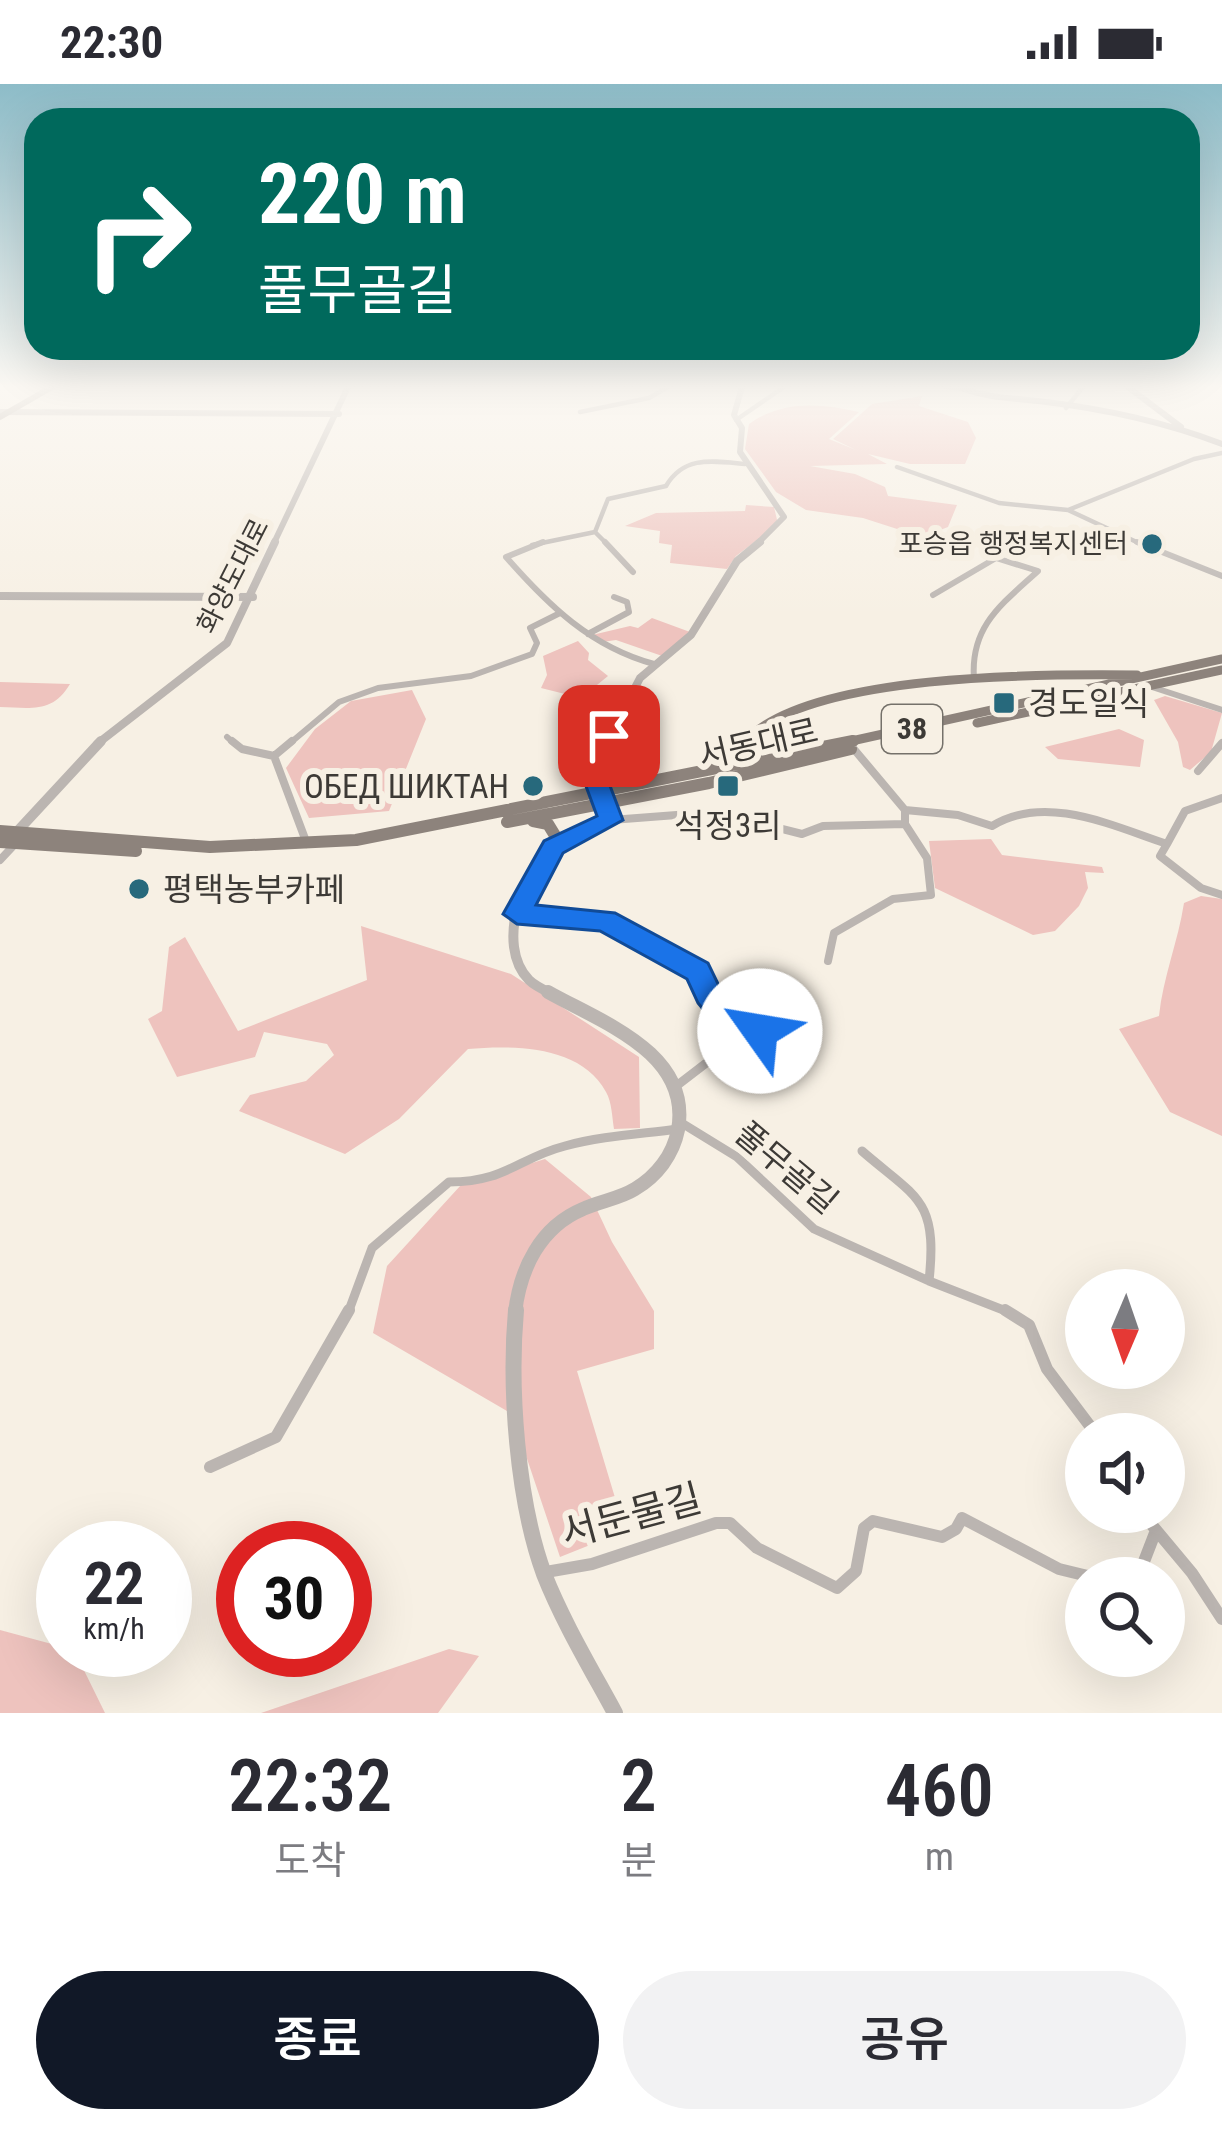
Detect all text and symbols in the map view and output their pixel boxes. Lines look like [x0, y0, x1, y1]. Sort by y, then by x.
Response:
text: 22:30 [60, 16, 163, 69]
text: 220 m [258, 145, 467, 244]
icon: right [60, 156, 216, 312]
text: 풀무골길 [258, 259, 457, 322]
street label: 화양도대로 [191, 513, 275, 639]
place label: 포승읍 행정복지센터 [898, 528, 1128, 560]
marker: 포승읍 행정복지센터 [1139, 531, 1165, 557]
place label: 경도일식 [1028, 684, 1149, 723]
pin [558, 685, 660, 787]
marker: 경도일식 [991, 690, 1017, 716]
icon: arrive [576, 703, 642, 769]
road number: 38 [882, 705, 942, 753]
street label: 서동대로 [695, 711, 822, 776]
place label: ОБЕД ШИКТАН [304, 767, 509, 806]
marker: ОБЕД ШИКТАН [520, 773, 546, 799]
marker: 석정3리 [715, 773, 741, 799]
place label: 석정3리 [674, 806, 782, 845]
place label: 평택농부카페 [163, 870, 345, 909]
marker: 평택농부카페 [126, 876, 152, 902]
position arrow [697, 968, 823, 1094]
street label: 풀무골길 [728, 1113, 846, 1221]
north arrow [1065, 1269, 1185, 1389]
map controls [1065, 1269, 1185, 1677]
button: sound [1065, 1413, 1185, 1533]
street label: 서둔물길 [556, 1475, 707, 1557]
speed limit sign: 30 [216, 1521, 372, 1677]
text: 22 [84, 1548, 144, 1619]
button: search [1065, 1557, 1185, 1677]
text: km/h [83, 1611, 145, 1646]
text: 22:32 [228, 1744, 392, 1829]
text: 2 [621, 1744, 657, 1829]
text: 460 [885, 1749, 994, 1834]
text: m [925, 1834, 954, 1880]
text: 도착 [274, 1838, 346, 1884]
text: 분 [621, 1838, 657, 1884]
button: 종료 [36, 1971, 599, 2109]
button: 공유 [623, 1971, 1186, 2109]

